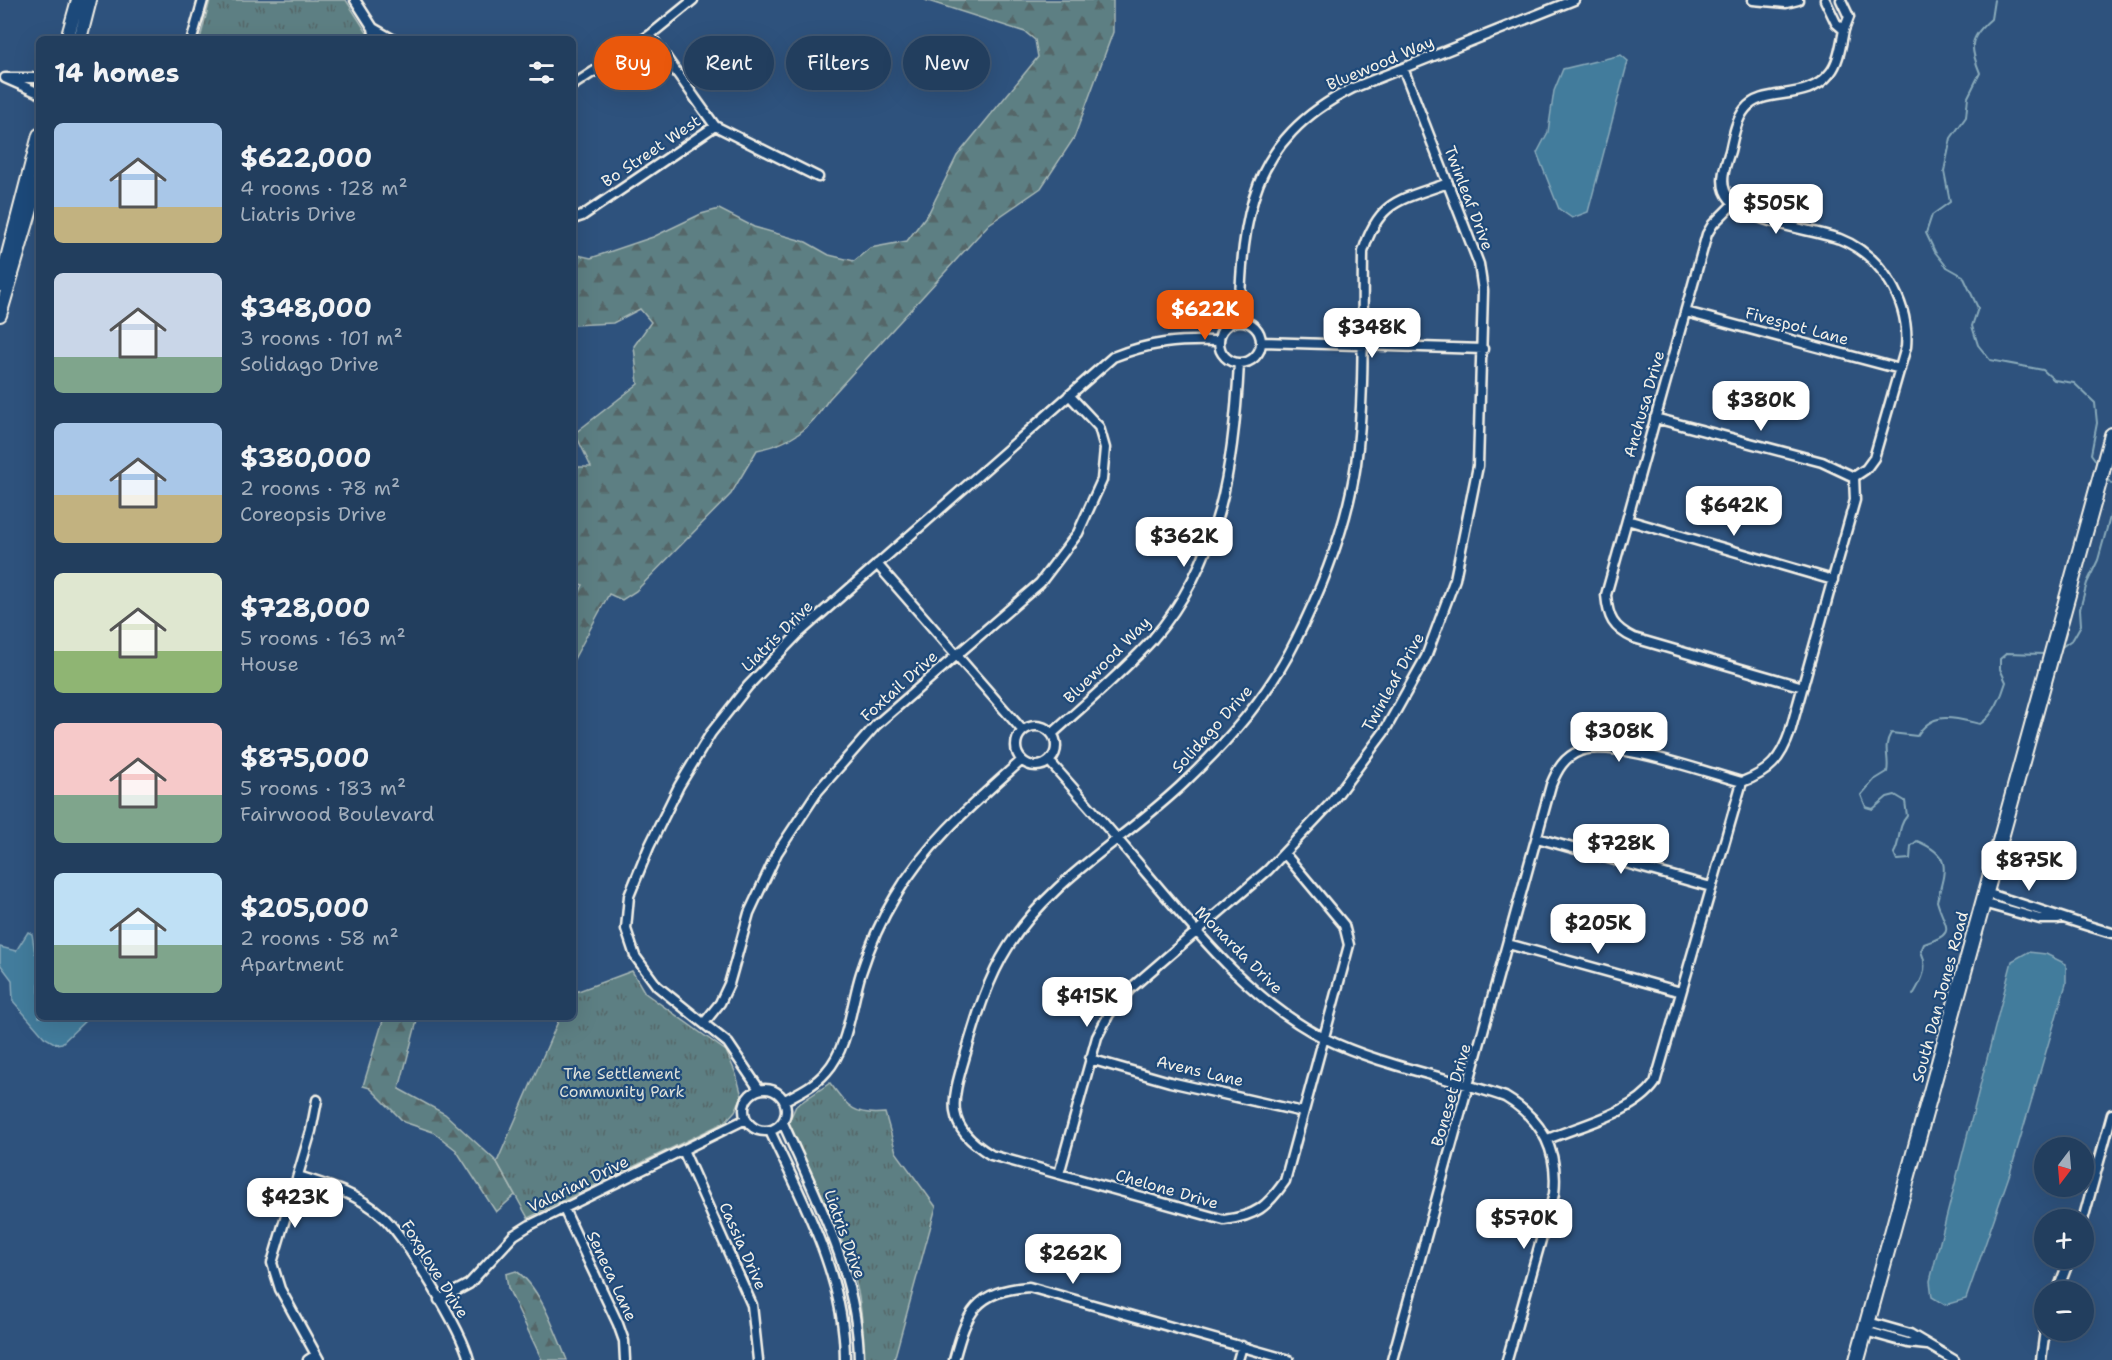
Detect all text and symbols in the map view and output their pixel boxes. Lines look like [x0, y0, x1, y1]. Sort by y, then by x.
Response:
street label: Bluewood Way [1323, 31, 1437, 95]
chip: Buy [594, 36, 672, 90]
chip: Rent [684, 36, 774, 90]
chip: Filters [786, 36, 891, 90]
chip: New [903, 36, 990, 90]
text: 14 homes [54, 55, 180, 90]
icon: filters [525, 56, 558, 89]
street label: Bo Street West [597, 110, 705, 192]
text: $622,000 [240, 140, 372, 175]
street label: Twinleaf Drive [1439, 143, 1499, 253]
icon: home [102, 147, 174, 219]
text: 4 rooms · 128 m² [240, 175, 408, 201]
pin: $505K [1734, 184, 1818, 235]
text: $505K [1743, 190, 1809, 216]
text: Liatris Drive [240, 201, 356, 227]
text: $348,000 [240, 290, 372, 325]
pin: $622K [1163, 290, 1247, 341]
text: $622K [1171, 296, 1239, 322]
icon: home [102, 297, 174, 369]
street label: Fivespot Lane [1743, 302, 1851, 350]
pin: $348K [1330, 308, 1414, 359]
text: $348K [1338, 314, 1406, 340]
text: 3 rooms · 101 m² [240, 325, 403, 351]
street label: Anchusa Drive [1619, 348, 1669, 460]
text: Solidago Drive [240, 351, 379, 377]
pin: $380K [1719, 381, 1803, 432]
text: $380K [1726, 387, 1796, 413]
text: $380,000 [240, 440, 371, 475]
icon: home [102, 447, 174, 519]
text: 2 rooms · 78 m² [240, 475, 400, 501]
pin: $642K [1692, 486, 1776, 537]
text: $642K [1700, 492, 1768, 518]
text: Coreopsis Drive [240, 501, 387, 527]
pin: $362K [1142, 517, 1226, 568]
text: $362K [1150, 523, 1218, 549]
text: $728,000 [240, 590, 371, 625]
street label: Liatris Drive [737, 596, 817, 676]
icon: home [102, 597, 174, 669]
street label: Bluewood Way [1059, 612, 1155, 708]
text: 5 rooms · 163 m² [240, 625, 406, 651]
street label: Twinleaf Drive [1357, 629, 1429, 735]
street label: Foxtail Drive [856, 646, 942, 726]
text: House [240, 651, 299, 677]
street label: Solidago Drive [1167, 681, 1257, 777]
pin: $308K [1577, 712, 1661, 763]
text: $308K [1584, 718, 1654, 744]
text: $875,000 [240, 740, 370, 775]
icon: home [102, 747, 174, 819]
text: 5 rooms · 183 m² [240, 775, 406, 801]
text: Fairwood Boulevard [240, 801, 434, 827]
pin: $728K [1579, 824, 1663, 875]
text: $728K [1587, 830, 1655, 856]
pin: $875K [1987, 841, 2071, 892]
text: $875K [1995, 847, 2063, 873]
text: $205,000 [240, 890, 369, 925]
icon: home [102, 897, 174, 969]
street label: Monarda Drive [1191, 902, 1287, 998]
pin: $205K [1556, 904, 1640, 955]
street label: South Dan Jones Road [1907, 909, 1973, 1085]
text: $205K [1565, 910, 1631, 936]
text: 2 rooms · 58 m² [240, 925, 399, 951]
text: Apartment [240, 951, 344, 977]
pin: $415K [1045, 977, 1129, 1028]
text: $415K [1056, 983, 1118, 1009]
street label: Boneset Drive [1426, 1041, 1476, 1149]
street label: Avens Lane [1154, 1051, 1246, 1091]
park label: The Settlement Community Park [559, 1063, 685, 1102]
north arrow [2034, 1137, 2094, 1197]
map controls [2034, 1137, 2094, 1341]
street label: Valarian Drive [524, 1151, 632, 1217]
street label: Chelone Drive [1113, 1164, 1221, 1214]
pin: $423K [253, 1178, 337, 1229]
text: $423K [261, 1184, 329, 1210]
street label: Liatris Drive [819, 1187, 871, 1281]
street label: Cassia Drive [714, 1199, 772, 1293]
pin: $570K [1482, 1199, 1566, 1250]
text: $570K [1490, 1205, 1558, 1231]
button: + [2034, 1209, 2094, 1269]
street label: Foxglove Drive [396, 1216, 474, 1322]
street label: Seneca Lane [582, 1228, 642, 1324]
pin: $262K [1031, 1234, 1115, 1285]
text: $262K [1039, 1240, 1107, 1266]
button: − [2034, 1281, 2094, 1341]

